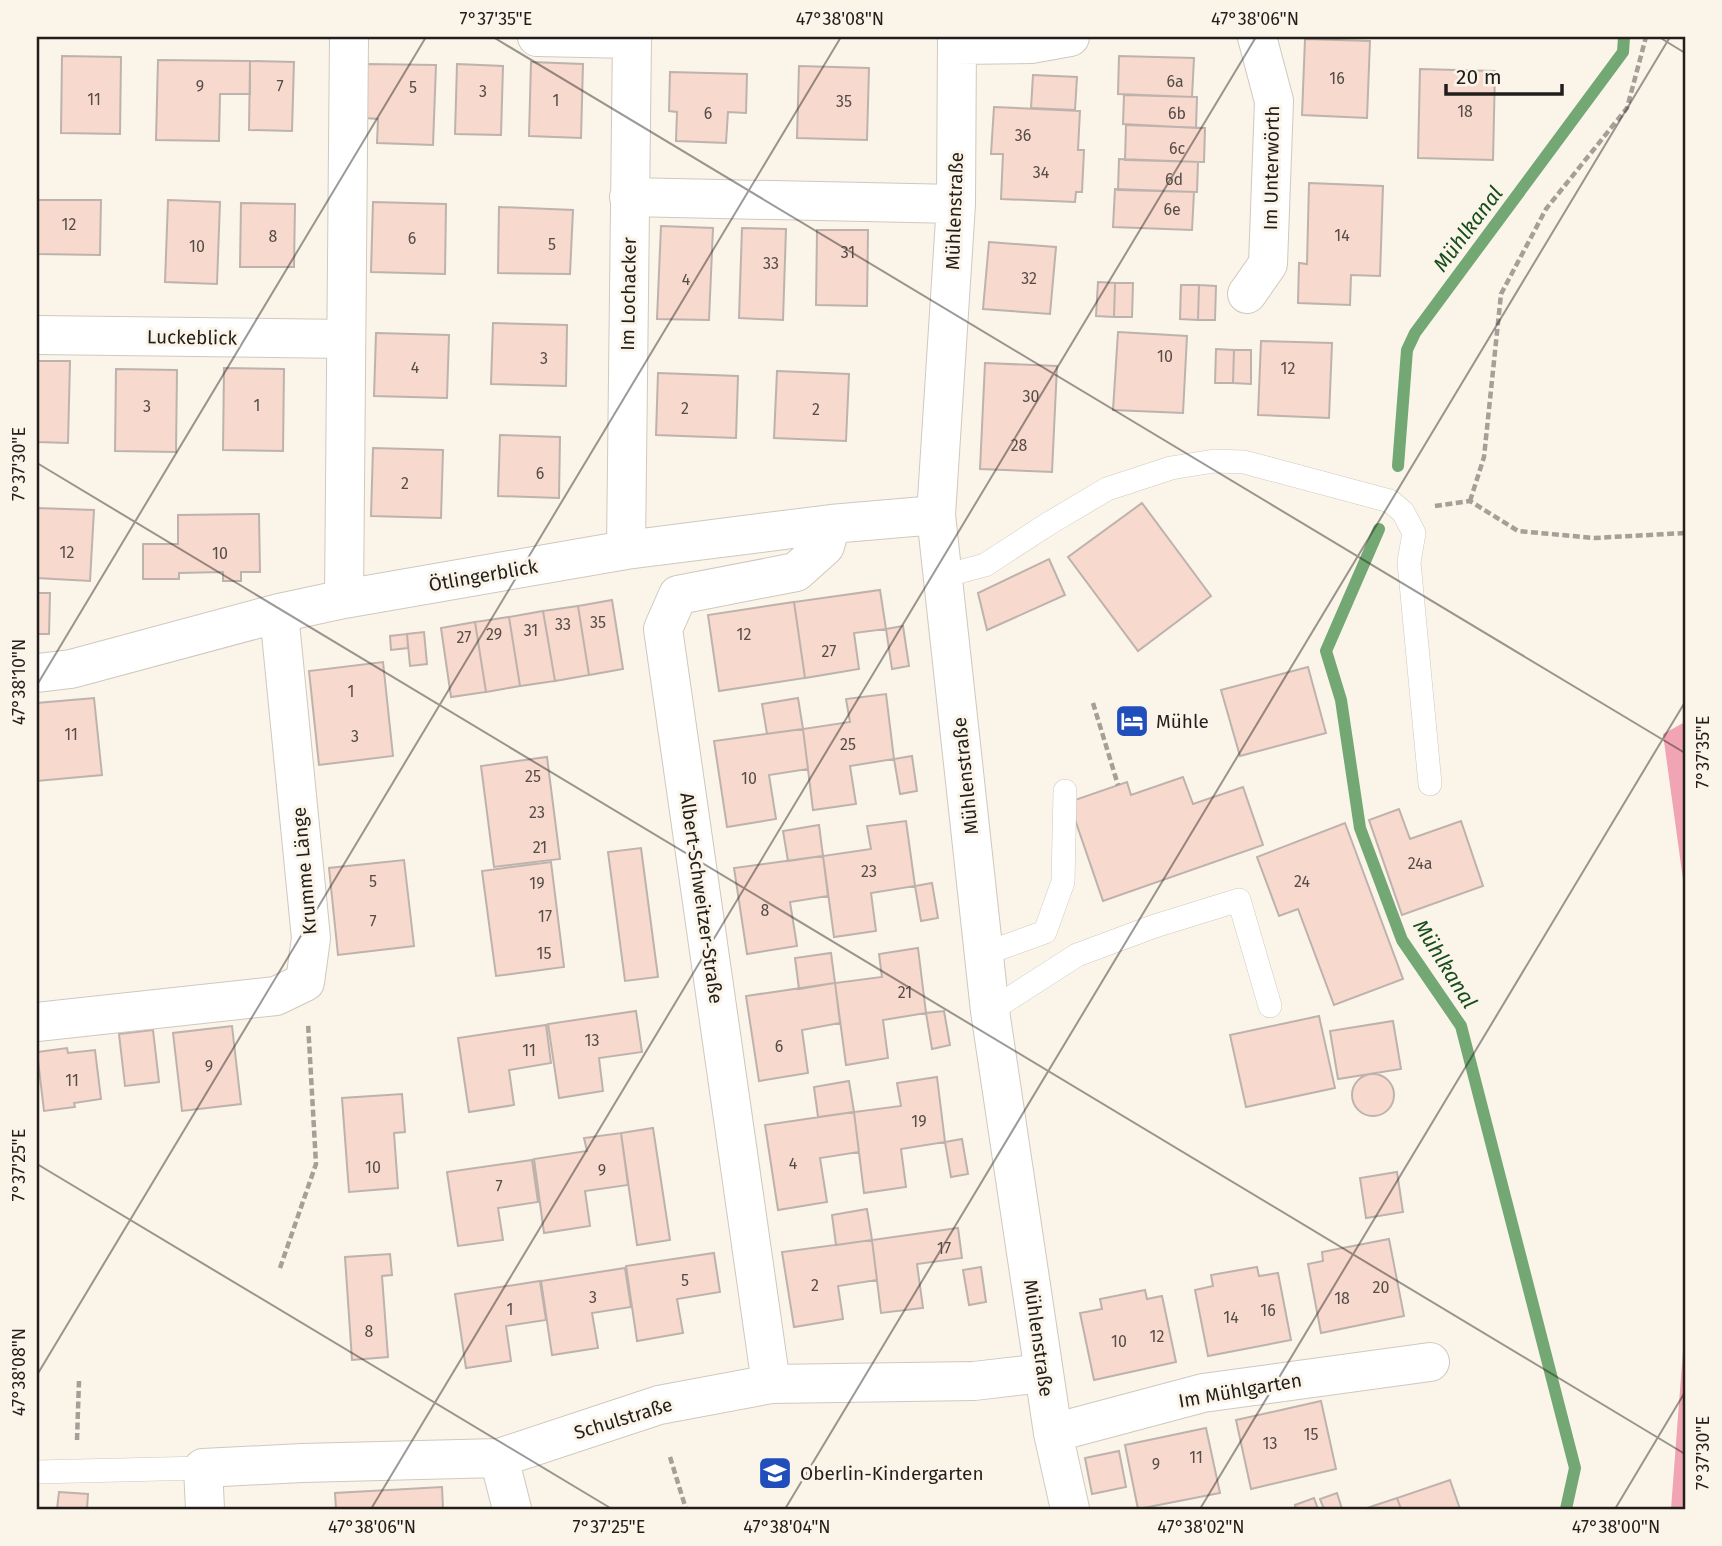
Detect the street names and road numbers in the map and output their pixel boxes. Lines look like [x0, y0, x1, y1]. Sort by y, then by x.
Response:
street label: Im Unterwörth [1259, 105, 1284, 231]
street label: Mühlenstraße [941, 152, 968, 271]
street label: Im Lochacker [616, 236, 641, 351]
street label: Luckeblick [147, 325, 238, 350]
street label: Ötlingerblick [427, 555, 540, 596]
street label: Mühlenstraße [948, 716, 983, 836]
street label: Albert-Schweitzer-Straße [675, 791, 728, 1005]
street label: Krumme Länge [287, 806, 322, 936]
street label: Mühlenstraße [1019, 1278, 1058, 1398]
street label: Im Mühlgarten [1177, 1368, 1303, 1413]
street label: Schulstraße [571, 1393, 675, 1444]

